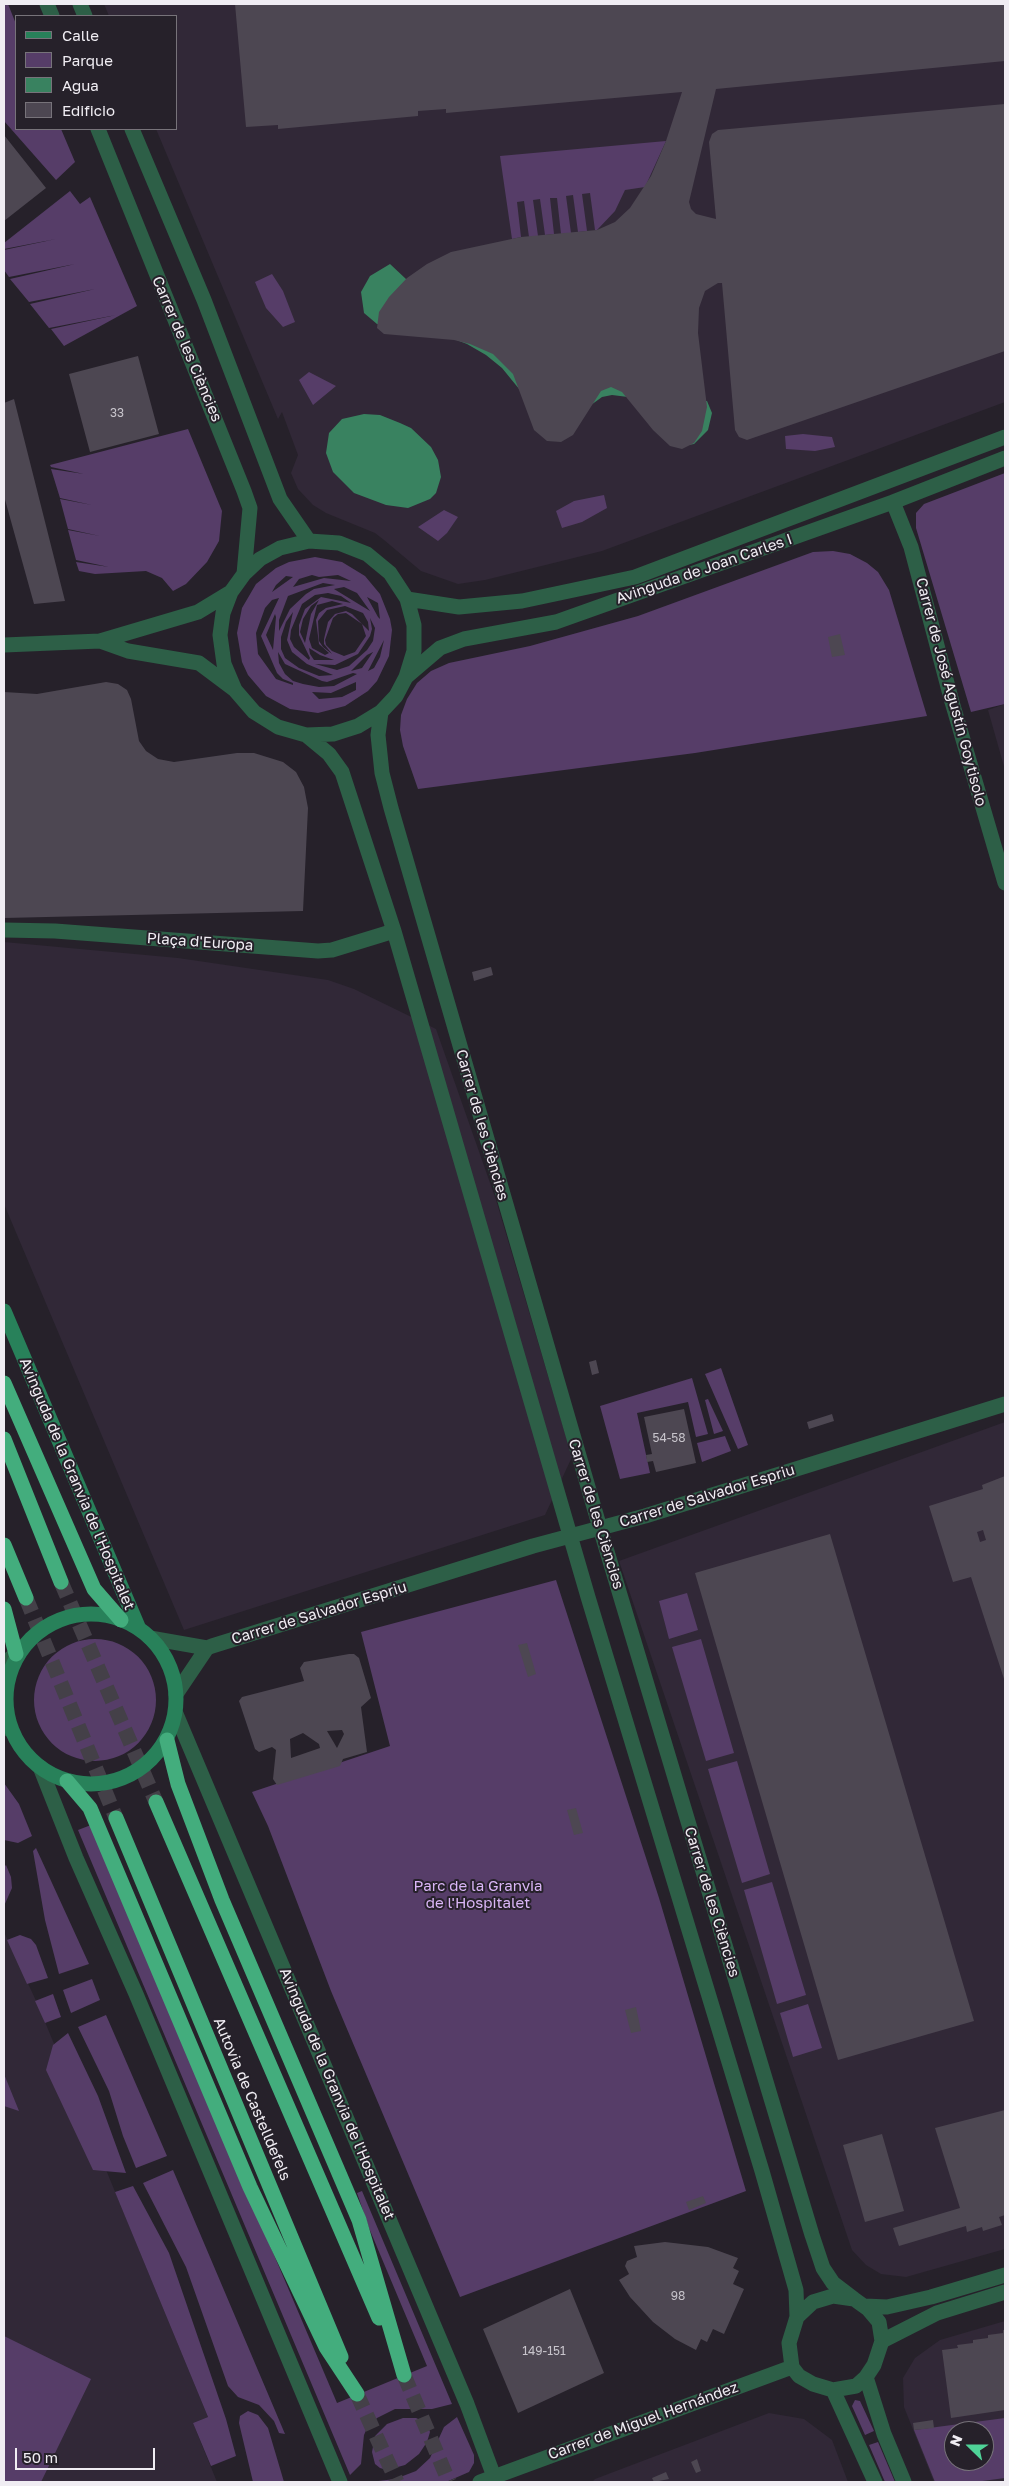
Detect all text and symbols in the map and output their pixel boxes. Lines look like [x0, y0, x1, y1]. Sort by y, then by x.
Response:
legend [15, 15, 178, 130]
text: Calle [62, 26, 99, 44]
text: Parque [62, 51, 113, 69]
text: Agua [62, 76, 99, 94]
text: Edificio [62, 101, 115, 119]
street label: Carrer de les Ciències [148, 274, 226, 424]
house number: 33 [110, 406, 124, 420]
street label: Avinguda de Joan Carles I [613, 530, 795, 608]
street label: Carrer de José Agustín Goytisolo [912, 576, 990, 808]
street label: Plaça d'Europa [146, 929, 254, 955]
street label: Carrer de les Ciències [452, 1047, 512, 1203]
street label: Avinguda de la Granvia de l'Hospitalet [16, 1355, 138, 1613]
house number: 54-58 [652, 1431, 686, 1445]
street label: Carrer de les Ciències [565, 1437, 627, 1591]
street label: Carrer de Salvador Espriu [617, 1461, 797, 1531]
street label: Carrer de Salvador Espriu [229, 1578, 409, 1648]
street label: Carrer de les Ciències [681, 1825, 743, 1979]
park label: Parc de la Granvia de l'Hospitalet [413, 1877, 543, 1912]
street label: Avinguda de la Granvia de l'Hospitalet [276, 1965, 398, 2223]
street label: Autovia de Castelldefels [209, 2015, 295, 2183]
house number: 98 [671, 2289, 685, 2303]
house number: 149-151 [522, 2344, 566, 2358]
street label: Carrer de Miguel Hernández [545, 2378, 741, 2464]
north arrow [944, 2421, 994, 2471]
text: N [946, 2432, 965, 2449]
scale bar [18, 2438, 158, 2470]
text: 50 m [23, 2448, 58, 2466]

